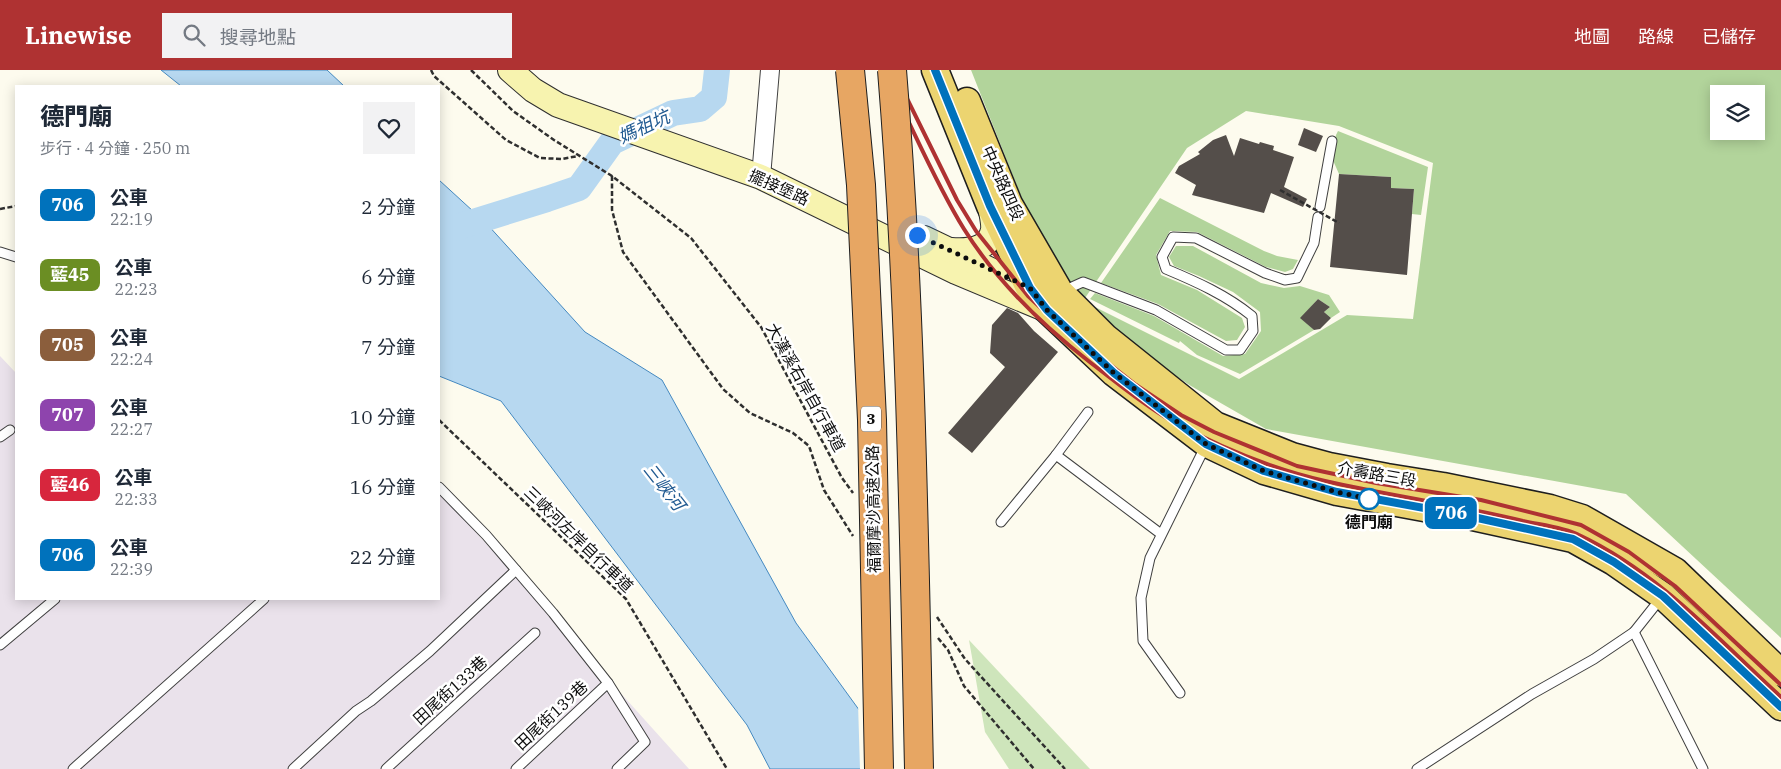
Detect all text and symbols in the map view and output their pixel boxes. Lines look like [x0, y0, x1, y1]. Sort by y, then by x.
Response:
search box [162, 13, 512, 58]
text: Linewise [25, 19, 132, 51]
icon: search [180, 21, 208, 49]
text: 搜尋地點 [220, 25, 296, 49]
text: 地圖 [1574, 25, 1610, 48]
text: 路線 [1638, 25, 1674, 48]
text: 已儲存 [1702, 25, 1756, 48]
map controls [1710, 85, 1765, 140]
button: layers [1710, 85, 1765, 140]
text: 德門廟 [40, 100, 112, 132]
button: heart [363, 102, 415, 154]
water label: 媽祖坑 [614, 103, 676, 148]
text: 步行 · 4 分鐘 · 250 m [40, 138, 190, 158]
street label: 中央路四段 [978, 142, 1028, 224]
street label: 擺接堡路 [746, 165, 812, 209]
text: 公車 [110, 185, 148, 209]
text: 706 [51, 193, 84, 216]
text: 2 分鐘 [361, 195, 415, 219]
text: 22:19 [110, 209, 153, 229]
your location [905, 223, 930, 248]
text: 公車 [115, 255, 153, 279]
text: 藍45 [50, 263, 90, 286]
text: 6 分鐘 [361, 265, 415, 289]
text: 22:23 [115, 279, 158, 299]
street label: 大漢溪右岸自行車道 [762, 319, 850, 455]
text: 公車 [110, 325, 148, 349]
text: 705 [51, 333, 84, 356]
text: 7 分鐘 [361, 335, 415, 359]
text: 22:24 [110, 349, 153, 369]
text: 公車 [110, 395, 148, 419]
text: 707 [51, 403, 84, 426]
text: 10 分鐘 [350, 405, 415, 429]
road number: 3 [861, 406, 881, 432]
text: 22:27 [110, 419, 153, 439]
street label: 福爾摩沙高速公路 [862, 445, 884, 573]
street label: 介壽路三段 [1336, 457, 1418, 491]
water label: 三峽河 [639, 458, 692, 517]
text: 公車 [115, 465, 153, 489]
text: 藍46 [50, 473, 90, 496]
text: 16 分鐘 [350, 475, 415, 499]
street label: 三峽河左岸自行車道 [520, 482, 638, 596]
marker: 德門廟 [1358, 488, 1380, 510]
text: 22:33 [115, 489, 158, 509]
line badge: 706 [1422, 497, 1480, 529]
text: 706 [1435, 501, 1467, 524]
place label: 德門廟 [1345, 512, 1393, 532]
text: 公車 [110, 535, 148, 559]
text: 706 [51, 543, 84, 566]
text: 22 分鐘 [350, 545, 415, 569]
text: 22:39 [110, 559, 153, 579]
street label: 田尾街133巷 [409, 652, 491, 728]
street label: 田尾街139巷 [510, 676, 592, 754]

